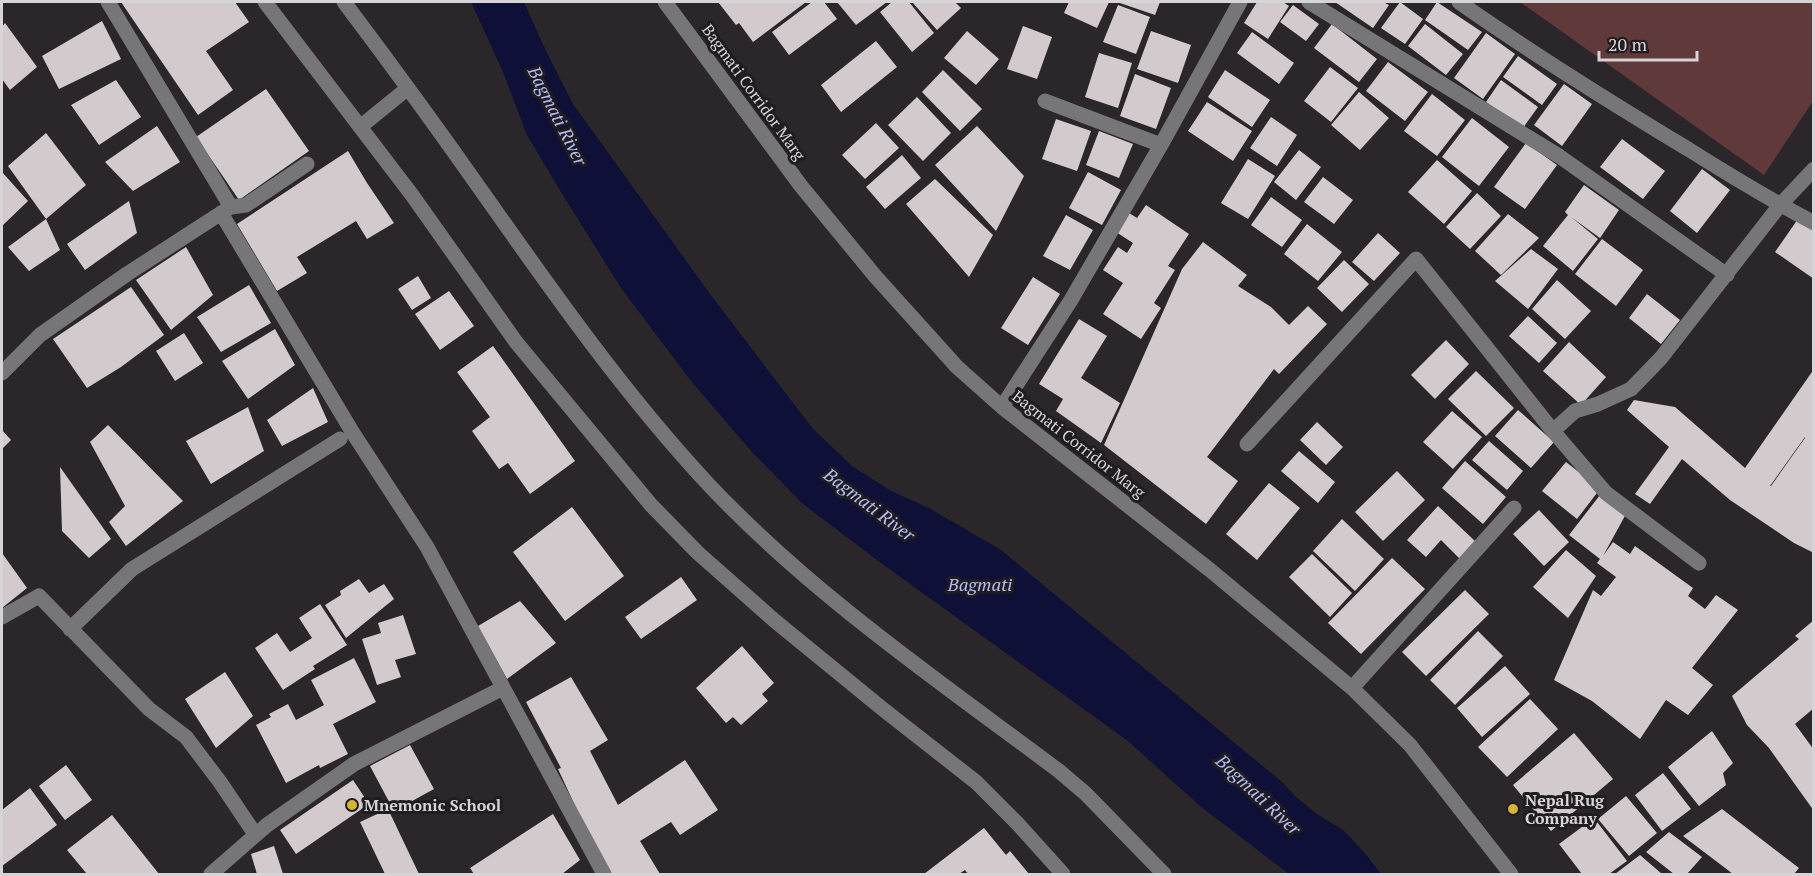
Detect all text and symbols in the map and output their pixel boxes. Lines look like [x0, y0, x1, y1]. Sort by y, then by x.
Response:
street label: Bagmati Corridor Marg [697, 20, 811, 165]
scale bar [1599, 24, 1696, 62]
text: 20 m [1608, 32, 1648, 56]
water label: Bagmati River [522, 61, 594, 170]
street label: Bagmati Corridor Marg [1008, 385, 1150, 503]
water label: Bagmati River [818, 462, 921, 547]
water label: Bagmati [947, 572, 1012, 596]
water label: Bagmati River [1210, 748, 1307, 841]
place label: Nepal Rug Company [1525, 789, 1605, 829]
place label: Mnemonic School [364, 794, 501, 816]
marker: Mnemonic School [345, 798, 359, 812]
marker: Nepal Rug Company [1506, 802, 1520, 816]

